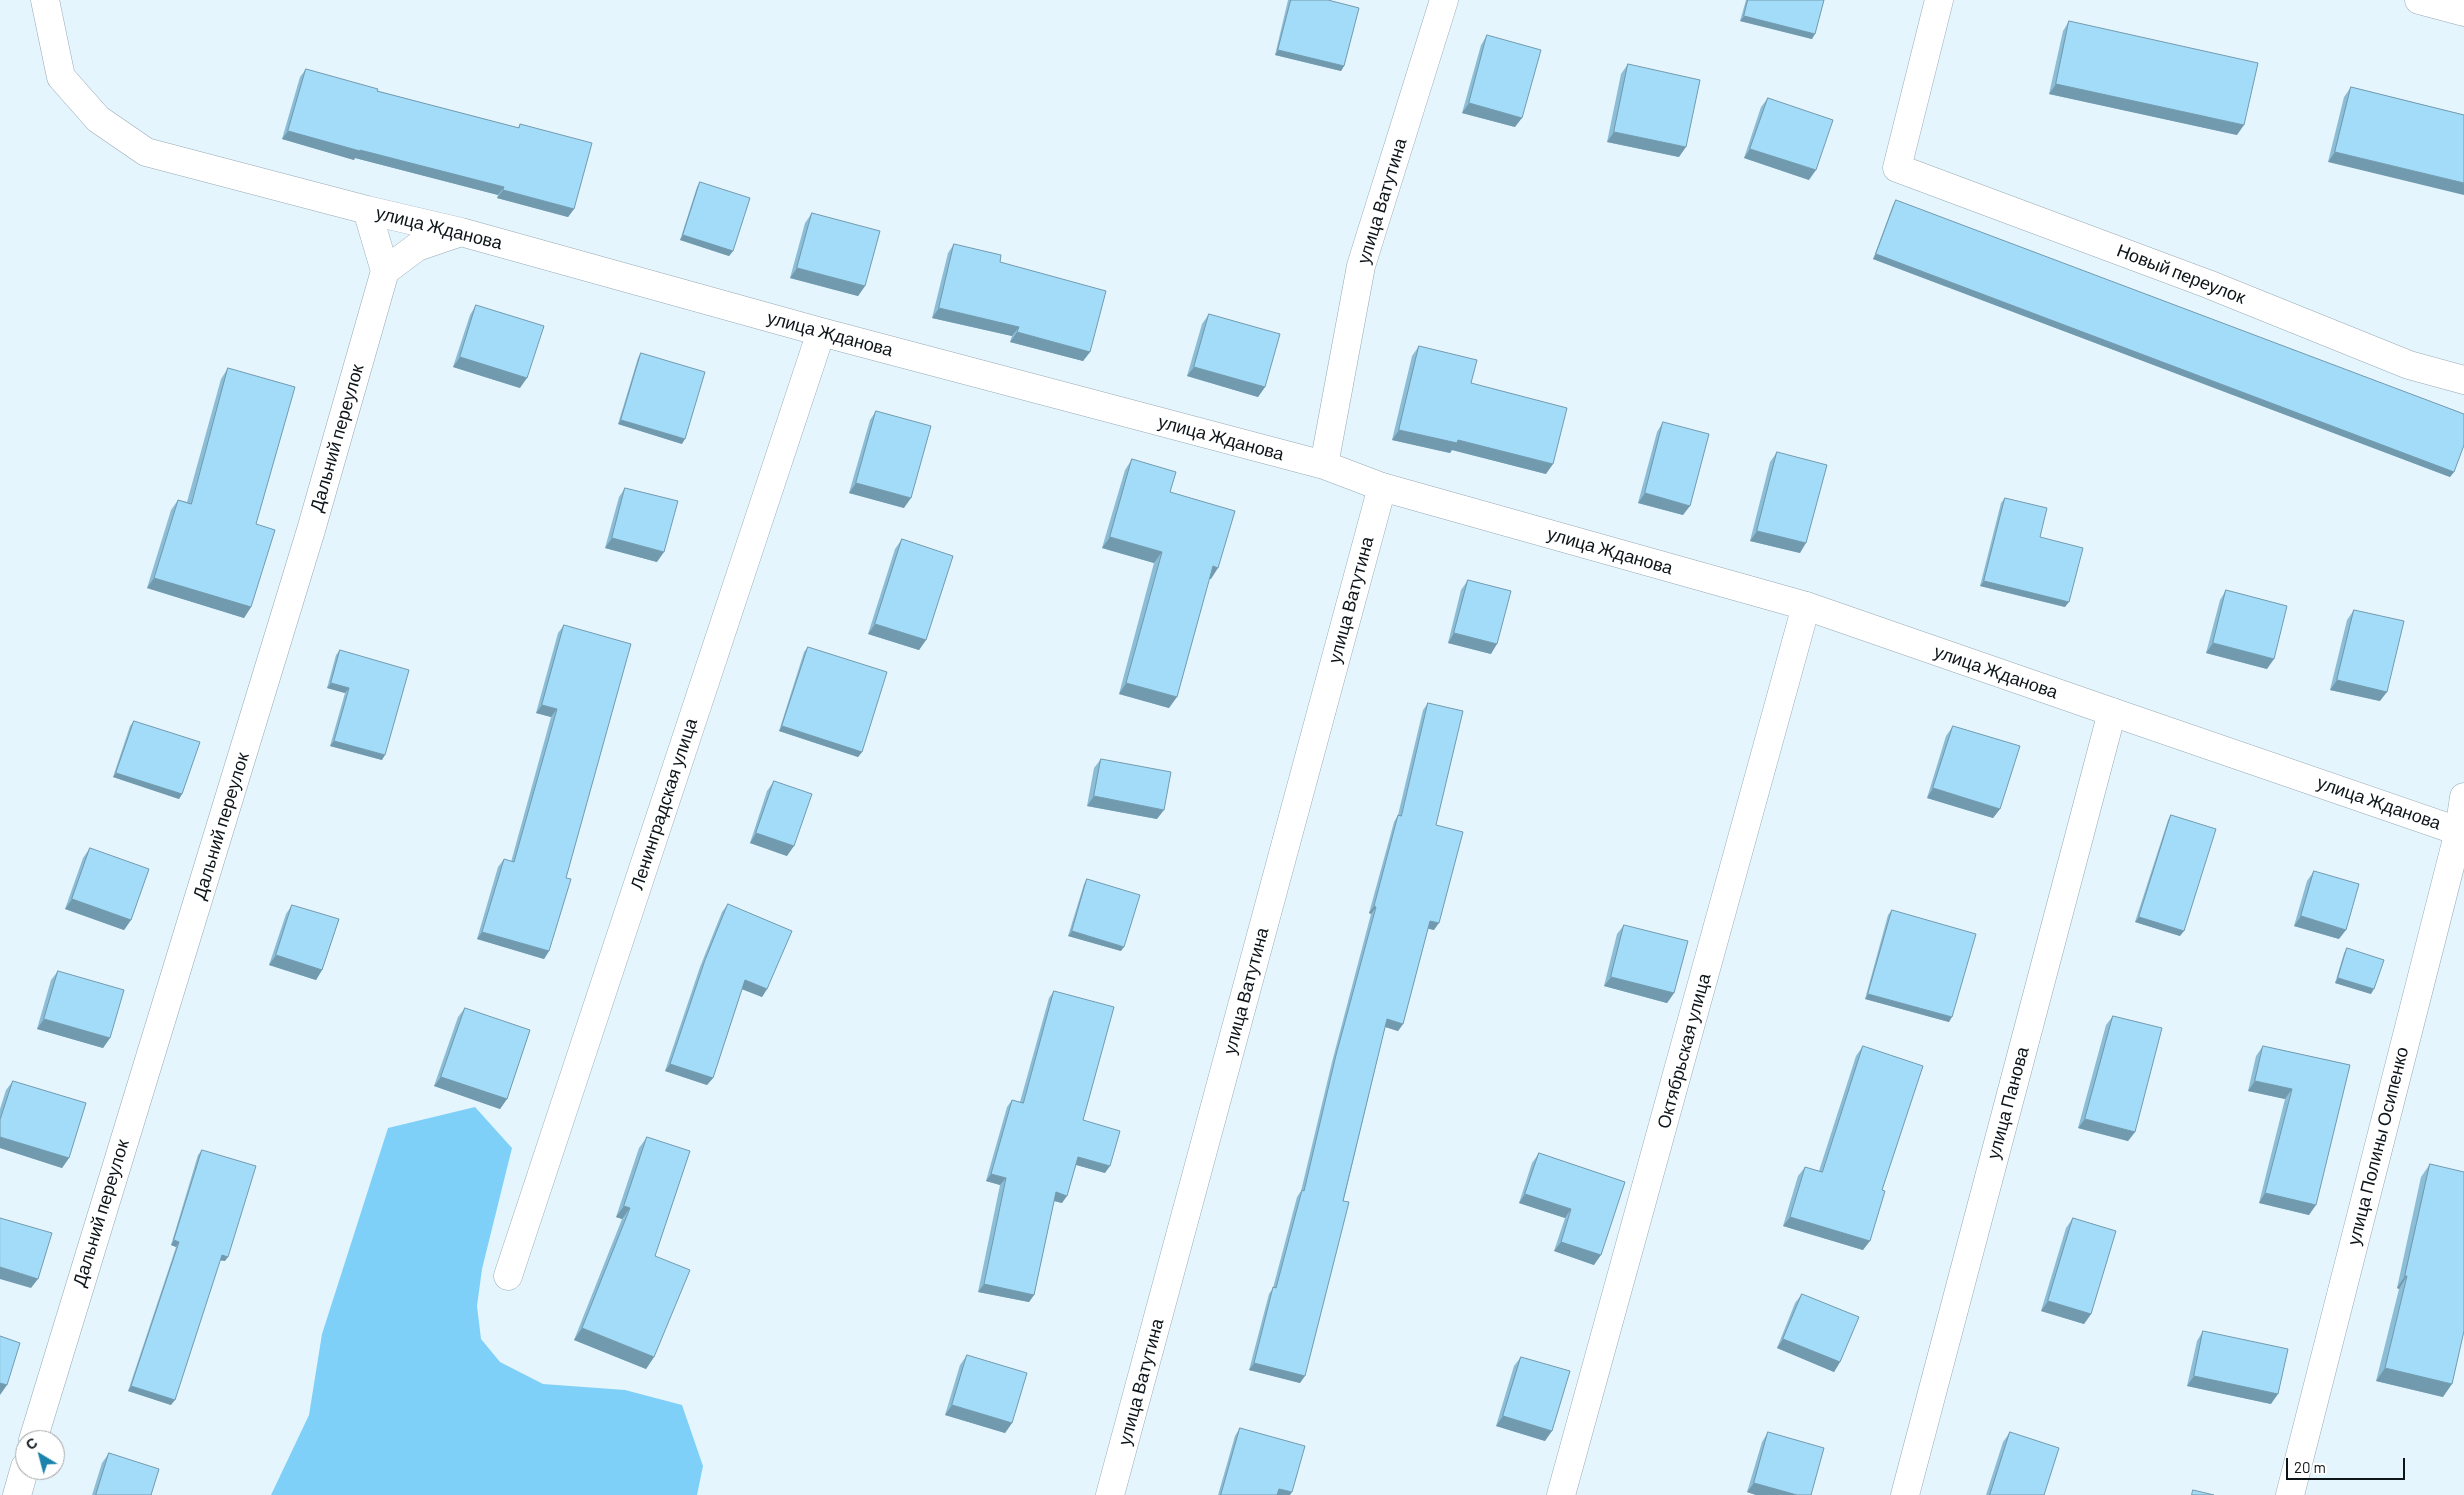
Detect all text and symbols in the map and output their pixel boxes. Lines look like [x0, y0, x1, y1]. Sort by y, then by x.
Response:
street label: улица Ватутина [1353, 135, 1411, 267]
street label: улица Жданова [374, 202, 504, 254]
street label: Новый переулок [2114, 240, 2248, 308]
street label: улица Жданова [765, 307, 895, 361]
street label: Дальний переулок [306, 362, 368, 514]
street label: улица Жданова [1156, 411, 1286, 465]
street label: улица Жданова [1545, 523, 1675, 579]
street label: улица Ватутина [1324, 534, 1378, 666]
street label: улица Жданова [1931, 641, 2061, 703]
street label: Ленинградская улица [626, 716, 702, 892]
street label: Дальний переулок [188, 750, 254, 902]
street label: улица Жданова [2314, 772, 2444, 834]
street label: улица Ватутина [1219, 925, 1273, 1057]
street label: Октябрьская улица [1653, 971, 1715, 1131]
street label: улица Панова [1983, 1044, 2033, 1162]
street label: улица Полины Осипенко [2343, 1045, 2413, 1247]
street label: Дальний переулок [68, 1137, 134, 1289]
street label: улица Ватутина [1114, 1316, 1168, 1448]
north arrow [15, 1430, 65, 1480]
text: С [22, 1434, 40, 1453]
scale bar [2289, 1448, 2408, 1480]
text: 20 m [2294, 1458, 2326, 1476]

